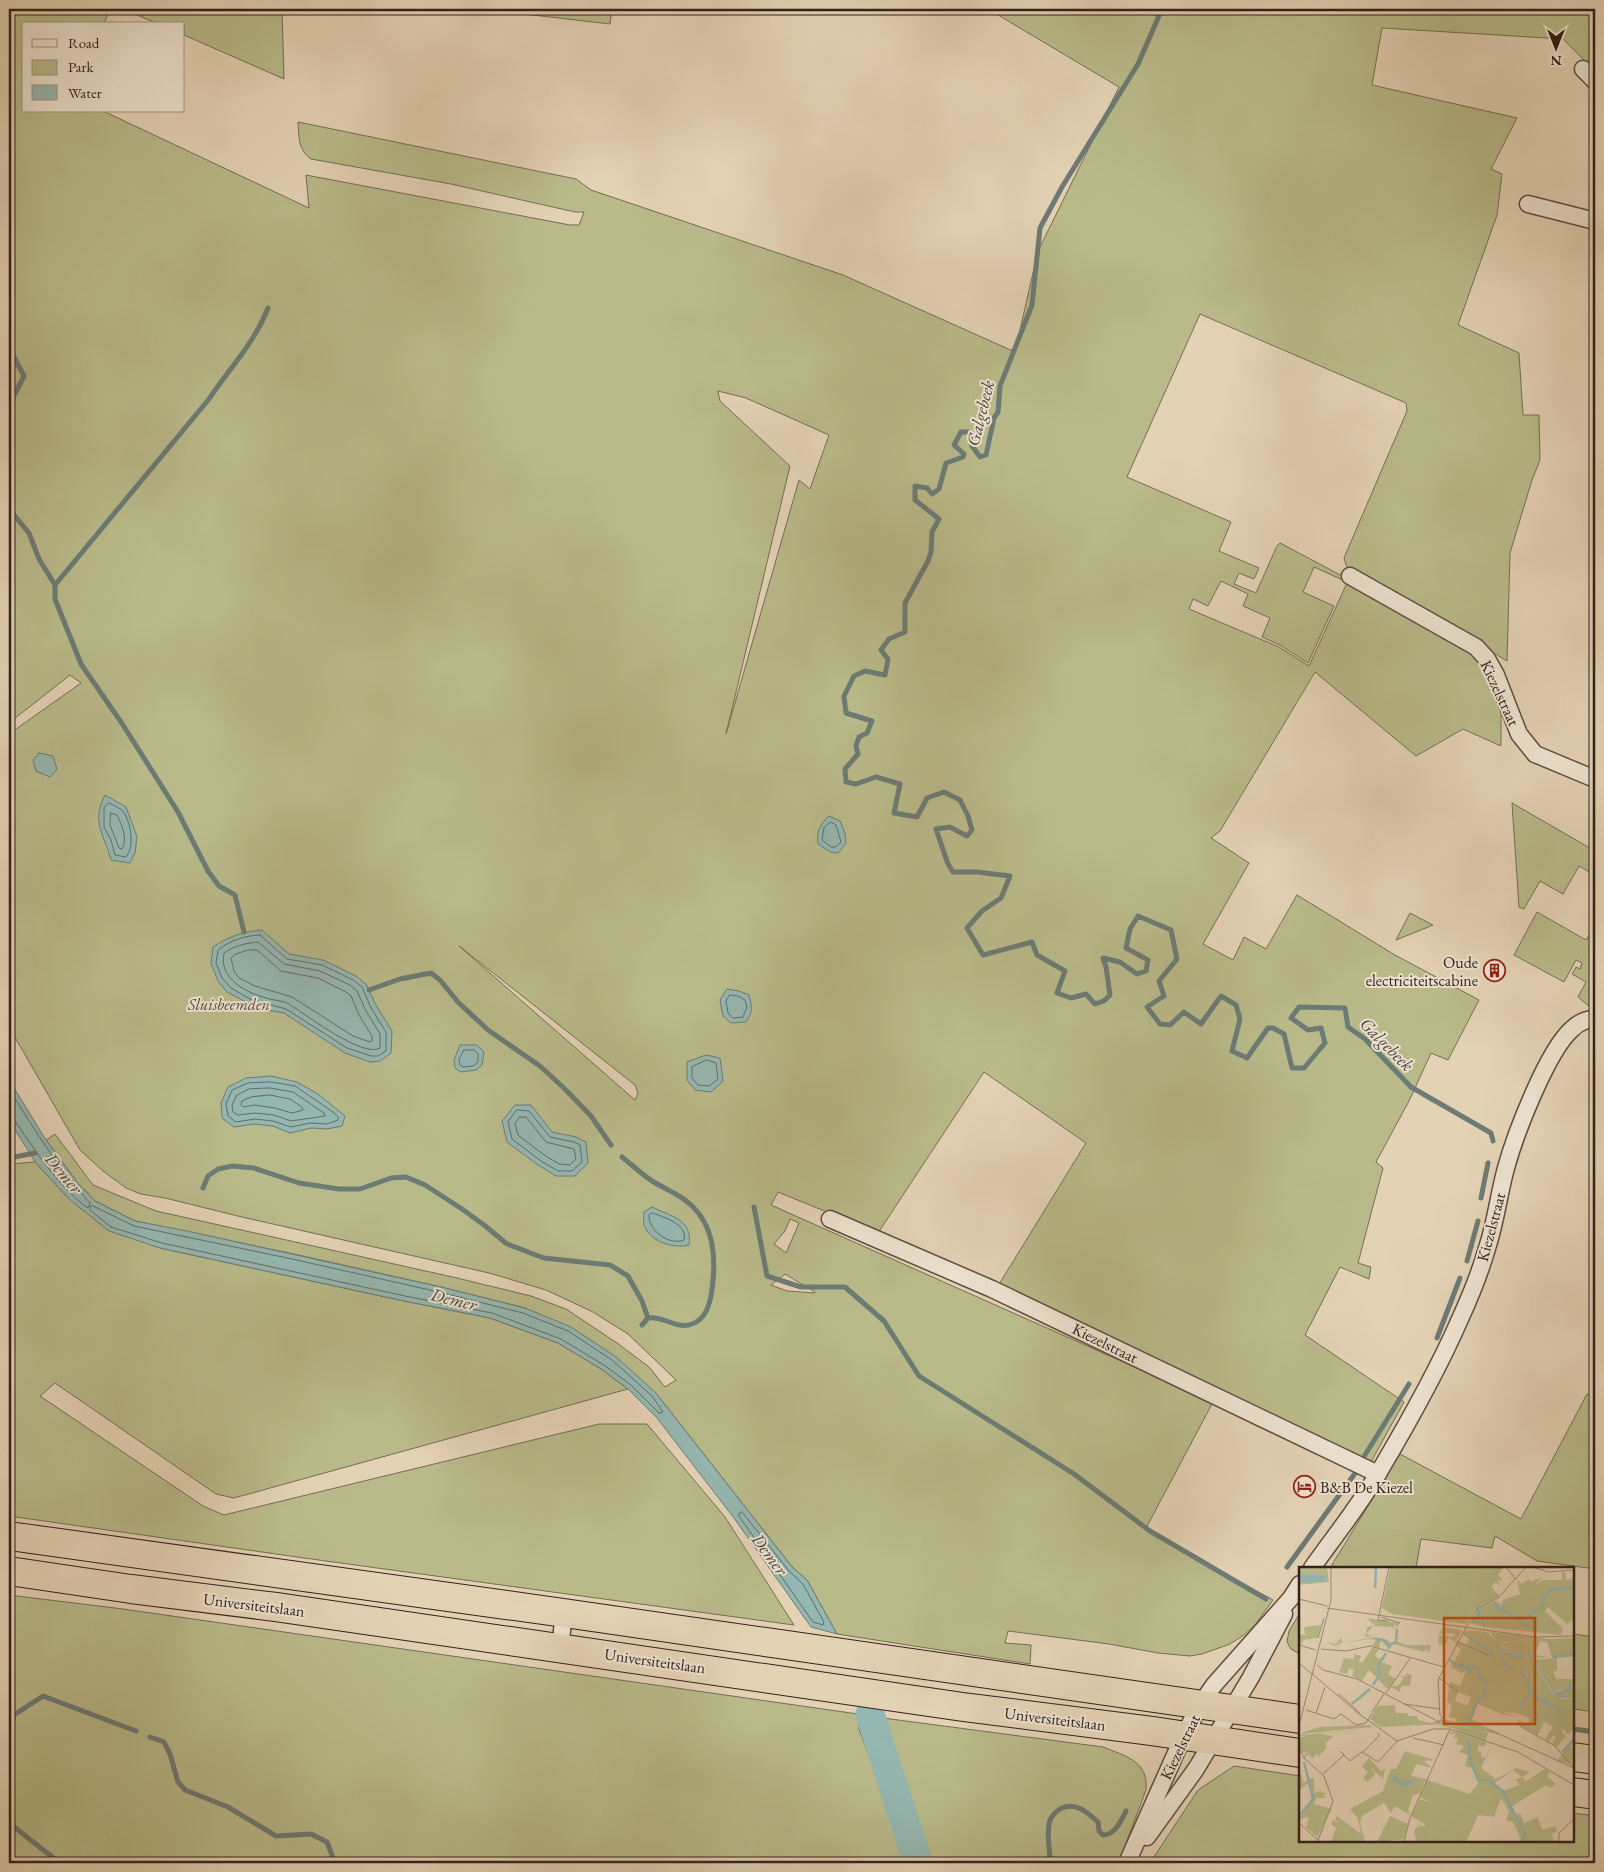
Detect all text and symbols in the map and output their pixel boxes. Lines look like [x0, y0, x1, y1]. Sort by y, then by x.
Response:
legend [22, 22, 185, 112]
north arrow [1532, 22, 1582, 72]
text: Road [68, 33, 100, 52]
text: N [1550, 52, 1562, 70]
text: Park [68, 57, 95, 76]
text: Water [68, 83, 102, 102]
water label: Galgebeek [961, 378, 1000, 449]
street label: Kiezelstraat [1476, 657, 1524, 729]
place label: Oude electriciteitscabine [1366, 952, 1478, 991]
building icon: Oude electriciteitscabine [1482, 959, 1506, 983]
park label: Sluisbeemden [187, 994, 270, 1015]
water label: Galgebeek [1354, 1012, 1419, 1077]
water label: Demer [39, 1147, 89, 1199]
street label: Kiezelstraat [1472, 1190, 1510, 1264]
water label: Demer [428, 1282, 481, 1316]
street label: Kiezelstraat [1069, 1318, 1141, 1368]
hotel icon: B&B De Kiezel [1292, 1475, 1316, 1499]
place label: B&B De Kiezel [1320, 1477, 1413, 1498]
water label: Demer [746, 1528, 794, 1581]
inset map [1299, 1567, 1574, 1842]
street label: Universiteitslaan [202, 1588, 306, 1622]
street label: Universiteitslaan [603, 1644, 707, 1679]
street label: Universiteitslaan [1003, 1702, 1107, 1736]
street label: Kiezelstraat [1155, 1711, 1205, 1783]

